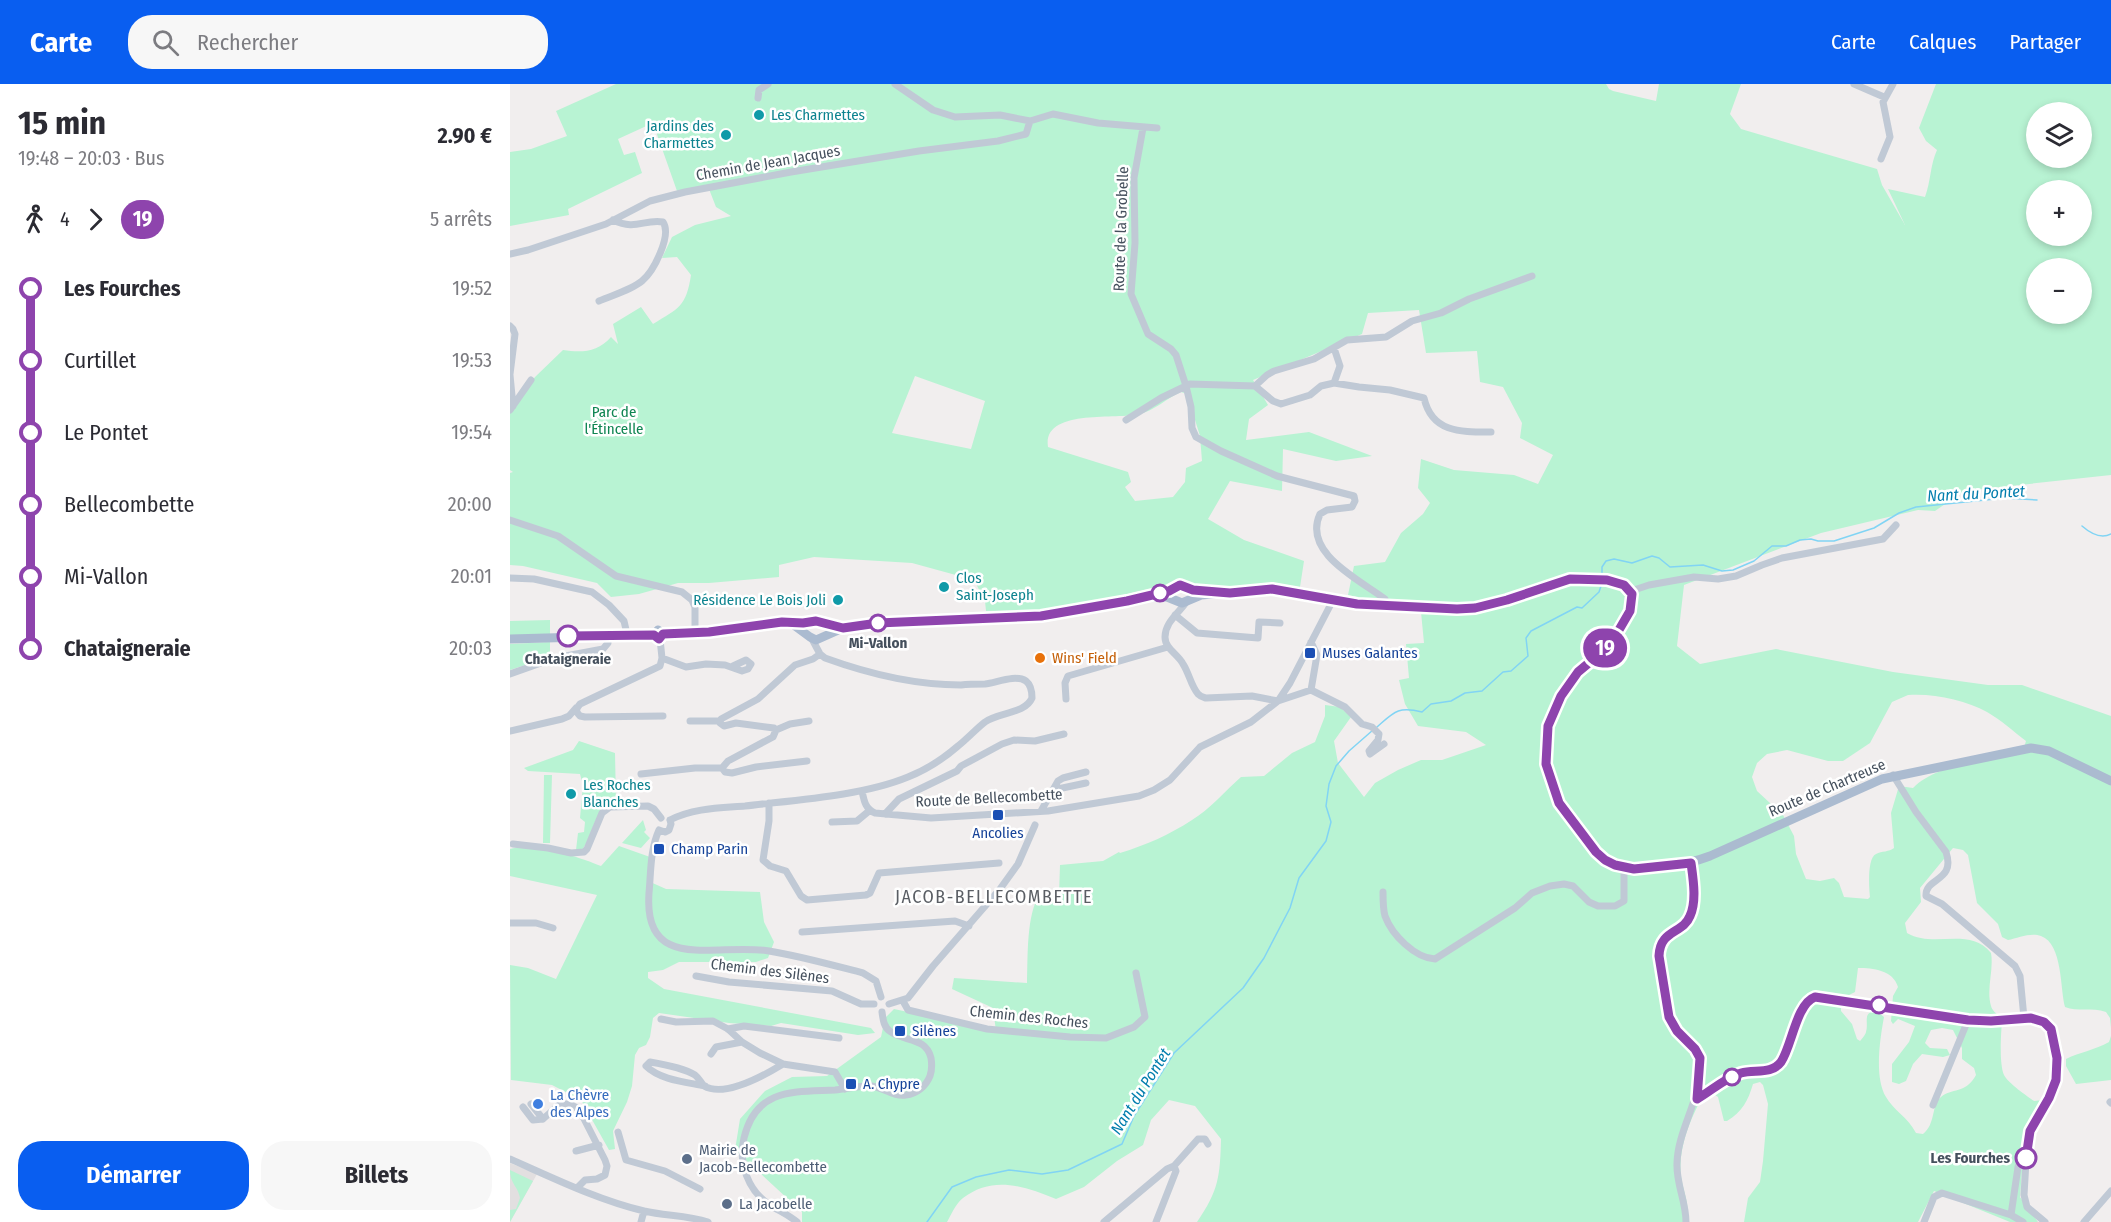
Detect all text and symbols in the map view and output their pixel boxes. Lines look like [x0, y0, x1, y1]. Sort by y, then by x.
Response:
search box [128, 15, 548, 69]
text: Carte [30, 26, 92, 59]
icon: search [149, 26, 182, 59]
text: Rechercher [197, 29, 298, 56]
text: Carte [1831, 29, 1876, 55]
text: Calques [1909, 29, 1976, 55]
text: Partager [2009, 29, 2081, 55]
map controls [2026, 102, 2092, 324]
button: layers [2026, 102, 2092, 168]
text: 15 min [18, 103, 106, 143]
place label: Les Charmettes [771, 106, 865, 124]
marker: Les Charmettes [752, 108, 766, 122]
place label: Jardins des Charmettes [644, 117, 714, 152]
text: 2.90 € [438, 122, 492, 149]
marker: Jardins des Charmettes [719, 128, 733, 142]
street label: Chemin de Jean Jacques [695, 141, 841, 185]
text: 19:48 – 20:03 · Bus [18, 146, 165, 170]
street label: Route de la Grobelle [1110, 166, 1132, 292]
button: + [2026, 180, 2092, 246]
icon: walk [18, 203, 51, 236]
icon: forward [79, 203, 112, 236]
text: 19 [133, 206, 152, 232]
text: 4 [60, 207, 70, 231]
text: 5 arrêts [430, 207, 492, 231]
button: − [2026, 258, 2092, 324]
text: Les Fourches [64, 275, 181, 302]
text: 19:52 [452, 276, 492, 300]
text: Curtillet [64, 347, 136, 374]
text: 19:53 [452, 348, 492, 372]
park label: Parc de l'Étincelle [585, 403, 643, 438]
text: Le Pontet [64, 419, 148, 446]
text: 19:54 [451, 420, 492, 444]
water label: Nant du Pontet [1927, 481, 2026, 506]
text: Bellecombette [64, 491, 194, 518]
text: 20:00 [448, 492, 492, 516]
text: Mi-Vallon [64, 563, 148, 590]
text: 20:01 [451, 564, 492, 588]
place label: Clos Saint-Joseph [956, 569, 1034, 604]
marker: Clos Saint-Joseph [937, 580, 951, 594]
unlabelled marker [1151, 584, 1169, 602]
place label: Résidence Le Bois Joli [693, 591, 826, 609]
marker: Résidence Le Bois Joli [831, 593, 845, 607]
marker: Mi-Vallon [869, 614, 887, 632]
marker: Chataigneraie [557, 625, 579, 647]
line badge: 19 [1578, 628, 1632, 668]
place label: Mi-Vallon [849, 634, 907, 652]
text: Chataigneraie [64, 635, 191, 662]
text: 19 [1595, 635, 1615, 661]
text: 20:03 [449, 636, 492, 660]
place label: Muses Galantes [1322, 644, 1418, 662]
marker: Muses Galantes [1303, 646, 1317, 660]
place label: Wins' Field [1052, 649, 1117, 667]
place label: Chataigneraie [525, 650, 612, 668]
marker: Wins' Field [1033, 651, 1047, 665]
street label: Route de Chartreuse [1766, 755, 1888, 821]
place label: Les Roches Blanches [583, 776, 651, 811]
street label: Route de Bellecombette [915, 785, 1063, 811]
marker: Les Roches Blanches [564, 787, 578, 801]
marker: Ancolies [991, 808, 1005, 822]
place label: Ancolies [972, 824, 1024, 842]
place label: Champ Parin [671, 840, 748, 858]
marker: Champ Parin [652, 842, 666, 856]
district label: JACOB-BELLECOMBETTE [895, 886, 1093, 908]
street label: Chemin des Silènes [710, 955, 830, 987]
unlabelled marker [1870, 996, 1888, 1014]
street label: Chemin des Roches [969, 1002, 1089, 1032]
place label: Silènes [912, 1022, 956, 1040]
marker: Silènes [893, 1024, 907, 1038]
water label: Nant du Pontet [1106, 1044, 1175, 1138]
unlabelled marker [1723, 1068, 1741, 1086]
place label: A. Chypre [863, 1075, 920, 1093]
marker: A. Chypre [844, 1077, 858, 1091]
place label: La Chèvre des Alpes [550, 1086, 609, 1121]
marker: La Chèvre des Alpes [531, 1097, 545, 1111]
button: Démarrer [18, 1141, 249, 1210]
button: Billets [261, 1141, 492, 1210]
place label: Mairie de Jacob-Bellecombette [699, 1141, 827, 1176]
marker: Les Fourches [2015, 1147, 2037, 1169]
place label: Les Fourches [1930, 1149, 2010, 1167]
marker: Mairie de Jacob-Bellecombette [680, 1152, 694, 1166]
place label: La Jacobelle [739, 1195, 813, 1213]
marker: La Jacobelle [720, 1197, 734, 1211]

